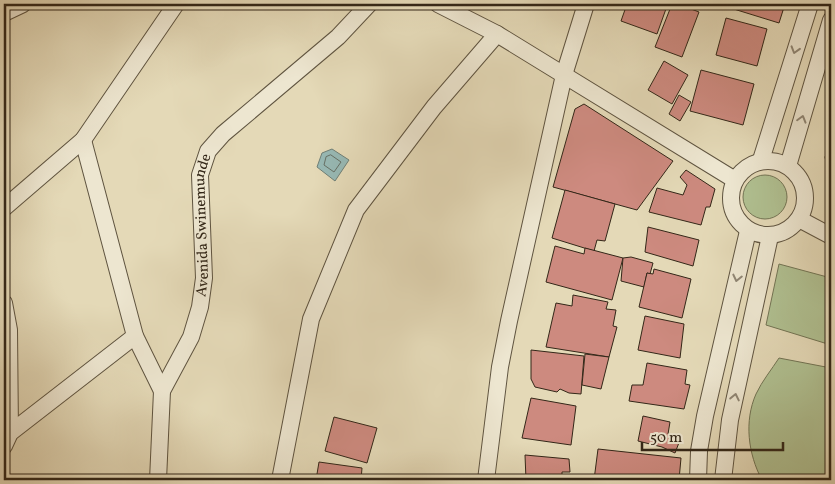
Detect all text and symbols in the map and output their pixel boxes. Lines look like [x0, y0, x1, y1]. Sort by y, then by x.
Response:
one-way arrow [791, 46, 801, 54]
one-way arrow [796, 116, 806, 124]
street label: Avenida Swinemunde [189, 151, 217, 298]
one-way arrow [732, 274, 743, 283]
one-way arrow [729, 393, 740, 402]
scale bar [642, 419, 784, 451]
text: 50 m [650, 428, 682, 449]

